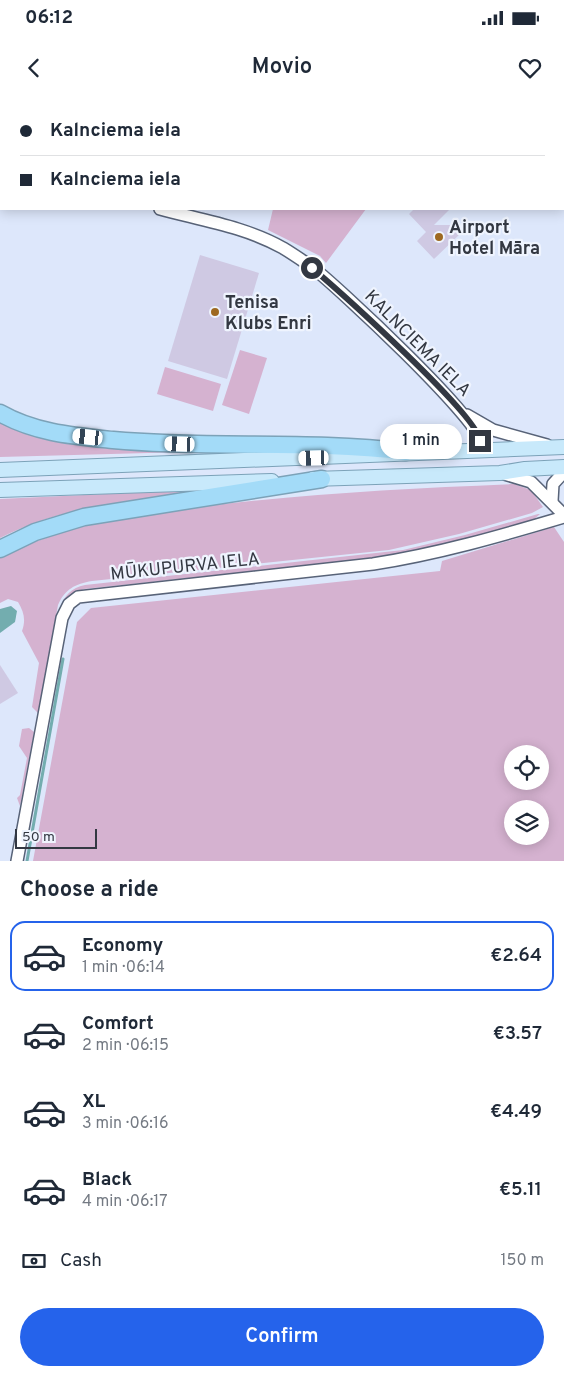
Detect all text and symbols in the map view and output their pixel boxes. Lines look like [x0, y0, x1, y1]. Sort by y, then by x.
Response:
text: 06:12 [25, 6, 73, 30]
icon: back [20, 54, 48, 82]
text: Movio [252, 54, 312, 81]
icon: heart [516, 54, 544, 82]
text: Kalnciema iela [50, 119, 181, 143]
text: Kalnciema iela [50, 168, 181, 192]
place label: Airport Hotel Māra [449, 217, 540, 261]
marker: Airport Hotel Māra [433, 231, 445, 243]
route start [301, 257, 323, 279]
street label: KALNCIEMA IELA [359, 286, 475, 402]
place label: Tenisa Klubs Enri [225, 292, 312, 336]
marker: Tenisa Klubs Enri [209, 306, 221, 318]
callout: 1 min [380, 424, 462, 458]
car [72, 428, 103, 446]
route end [469, 430, 491, 452]
text: 1 min [402, 431, 440, 451]
car [164, 436, 195, 452]
car [298, 450, 329, 466]
street label: MŪKUPURVA IELA [109, 546, 261, 587]
map controls [504, 745, 549, 845]
button: locate [504, 745, 549, 790]
button: layers [504, 800, 549, 845]
scale bar [15, 826, 98, 849]
text: 50 m [22, 829, 55, 846]
text: Choose a ride [20, 877, 158, 904]
icon: car [22, 934, 67, 979]
text: Economy [82, 934, 163, 958]
text: €2.64 [490, 944, 542, 968]
text: 1 min · 06:14 [82, 958, 165, 978]
icon: car [22, 1012, 67, 1057]
text: Comfort [82, 1012, 154, 1036]
text: €3.57 [493, 1022, 542, 1046]
text: 2 min · 06:15 [82, 1036, 169, 1056]
icon: car [22, 1090, 67, 1135]
text: XL [82, 1090, 105, 1114]
text: €4.49 [490, 1100, 542, 1124]
text: 3 min · 06:16 [82, 1114, 168, 1134]
icon: car [22, 1168, 67, 1213]
text: Black [82, 1168, 132, 1192]
text: €5.11 [499, 1178, 542, 1202]
text: 4 min · 06:17 [82, 1192, 168, 1212]
icon: cash [20, 1247, 48, 1275]
text: Cash [60, 1249, 102, 1273]
text: 150 m [501, 1251, 544, 1271]
button: Confirm [20, 1308, 544, 1366]

